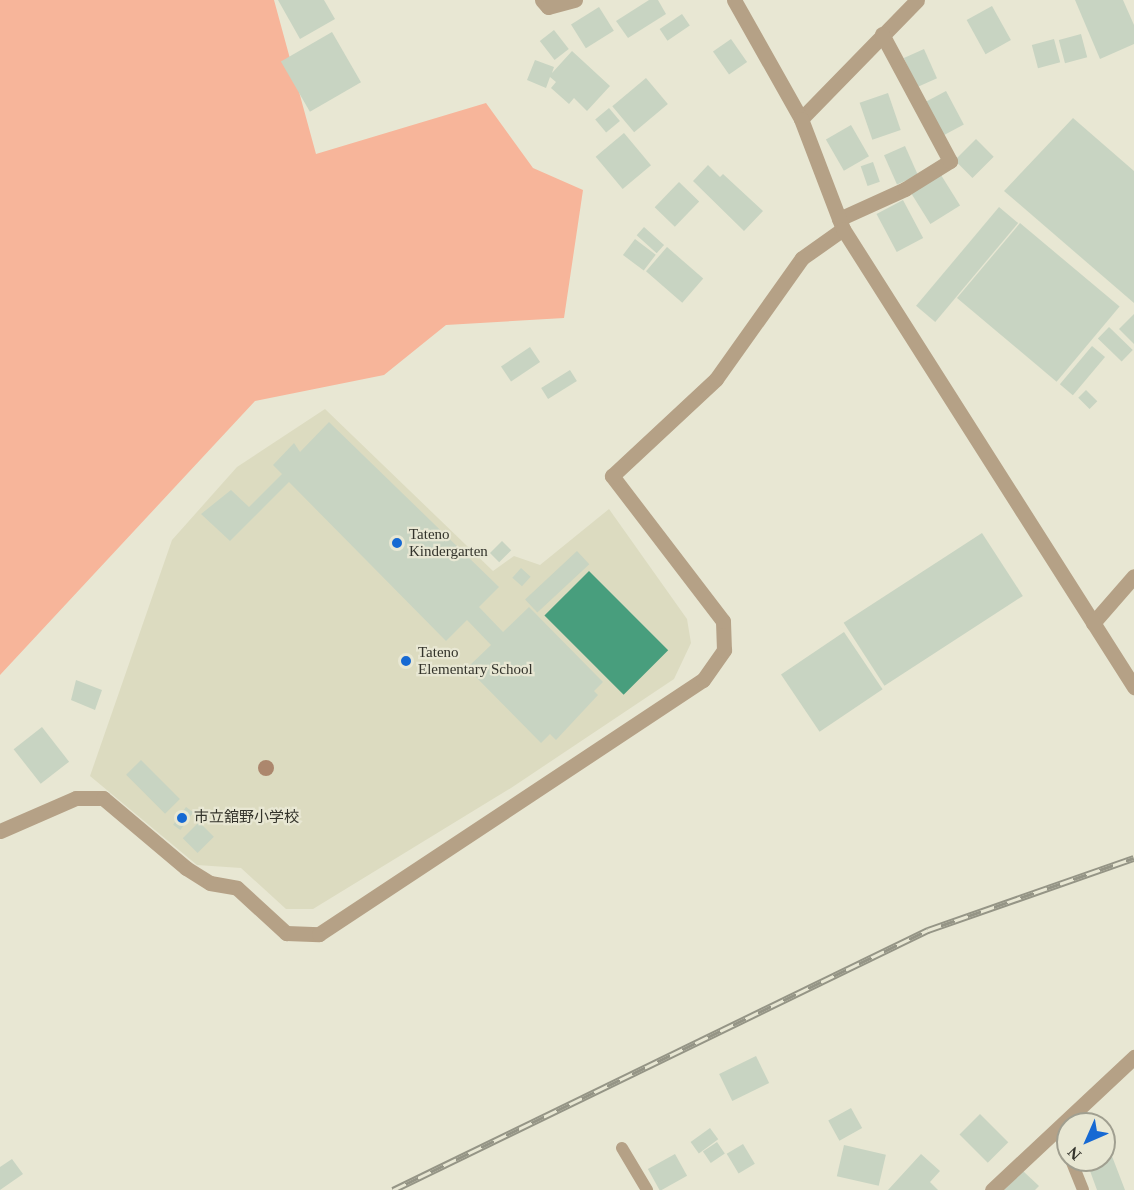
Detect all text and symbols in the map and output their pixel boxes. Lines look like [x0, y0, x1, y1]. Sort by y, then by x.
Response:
place label: Tateno Kindergarten [409, 525, 488, 560]
marker: Tateno Kindergarten [390, 536, 404, 550]
place label: Tateno Elementary School [418, 643, 533, 678]
marker: Tateno Elementary School [399, 654, 413, 668]
place label: 市立舘野小学校 [194, 809, 299, 827]
marker: 市立舘野小学校 [175, 811, 189, 825]
north arrow [1056, 1112, 1116, 1172]
text: N [1064, 1144, 1084, 1164]

